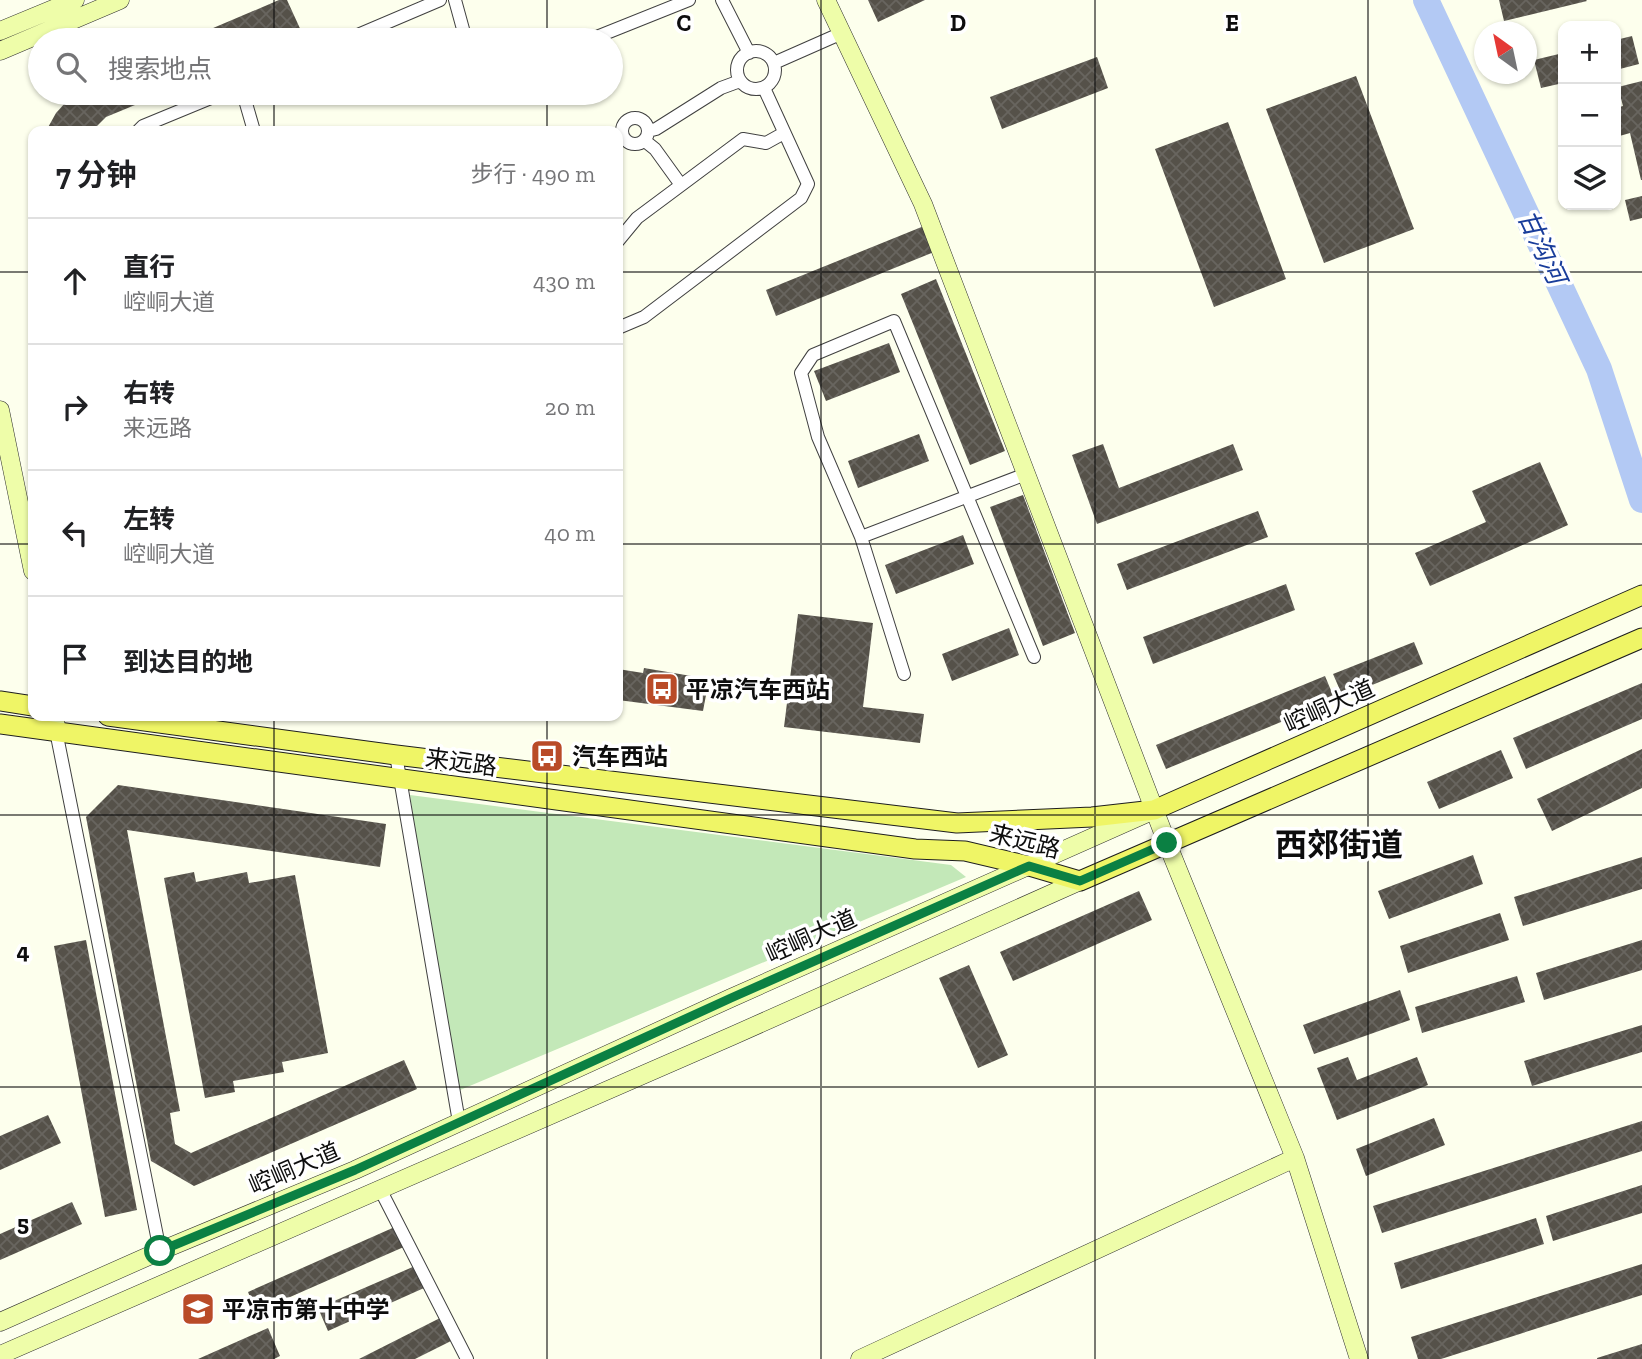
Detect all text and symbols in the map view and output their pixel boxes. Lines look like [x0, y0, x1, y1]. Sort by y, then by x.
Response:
text: C [677, 9, 691, 37]
text: D [950, 9, 966, 37]
text: E [1225, 9, 1239, 37]
north arrow [1474, 21, 1537, 84]
map controls [1558, 21, 1621, 210]
button: + [1558, 21, 1621, 84]
search box [28, 28, 623, 105]
icon: search [52, 48, 90, 86]
text: 搜索地点 [108, 53, 212, 85]
button: − [1558, 84, 1621, 147]
button: layers [1558, 147, 1621, 210]
text: 7 分钟 [56, 157, 136, 193]
text: 步行 · 490 m [471, 160, 595, 188]
water label: 甘沟河 [1511, 205, 1575, 294]
text: 直行 [123, 251, 175, 283]
icon: ahead [56, 262, 94, 300]
text: 430 m [533, 267, 595, 295]
text: 崆峒大道 [123, 288, 215, 316]
text: 右转 [123, 377, 175, 409]
icon: right [56, 388, 94, 426]
text: 20 m [545, 393, 595, 421]
text: 来远路 [123, 414, 192, 442]
text: 左转 [123, 503, 175, 535]
icon: left [56, 514, 94, 552]
text: 40 m [544, 519, 595, 547]
text: 崆峒大道 [123, 540, 215, 568]
icon: arrive [56, 640, 94, 678]
text: 到达目的地 [123, 646, 253, 678]
bus stop icon: 平凉汽车西站 [643, 670, 681, 708]
street label: 崆峒大道 [1279, 673, 1379, 739]
place label: 平凉汽车西站 [686, 675, 830, 704]
bus stop icon: 汽车西站 [528, 737, 566, 775]
place label: 汽车西站 [572, 742, 668, 771]
street label: 来远路 [423, 743, 499, 781]
street label: 来远路 [987, 818, 1063, 864]
district label: 西郊街道 [1275, 826, 1403, 864]
route end [1151, 827, 1182, 858]
street label: 崆峒大道 [761, 903, 861, 969]
text: 4 [16, 937, 30, 965]
street label: 崆峒大道 [244, 1136, 344, 1200]
text: 5 [17, 1209, 29, 1237]
route start [144, 1235, 175, 1266]
school or university icon: 平凉市第十中学 [179, 1290, 217, 1328]
place label: 平凉市第十中学 [222, 1295, 390, 1324]

